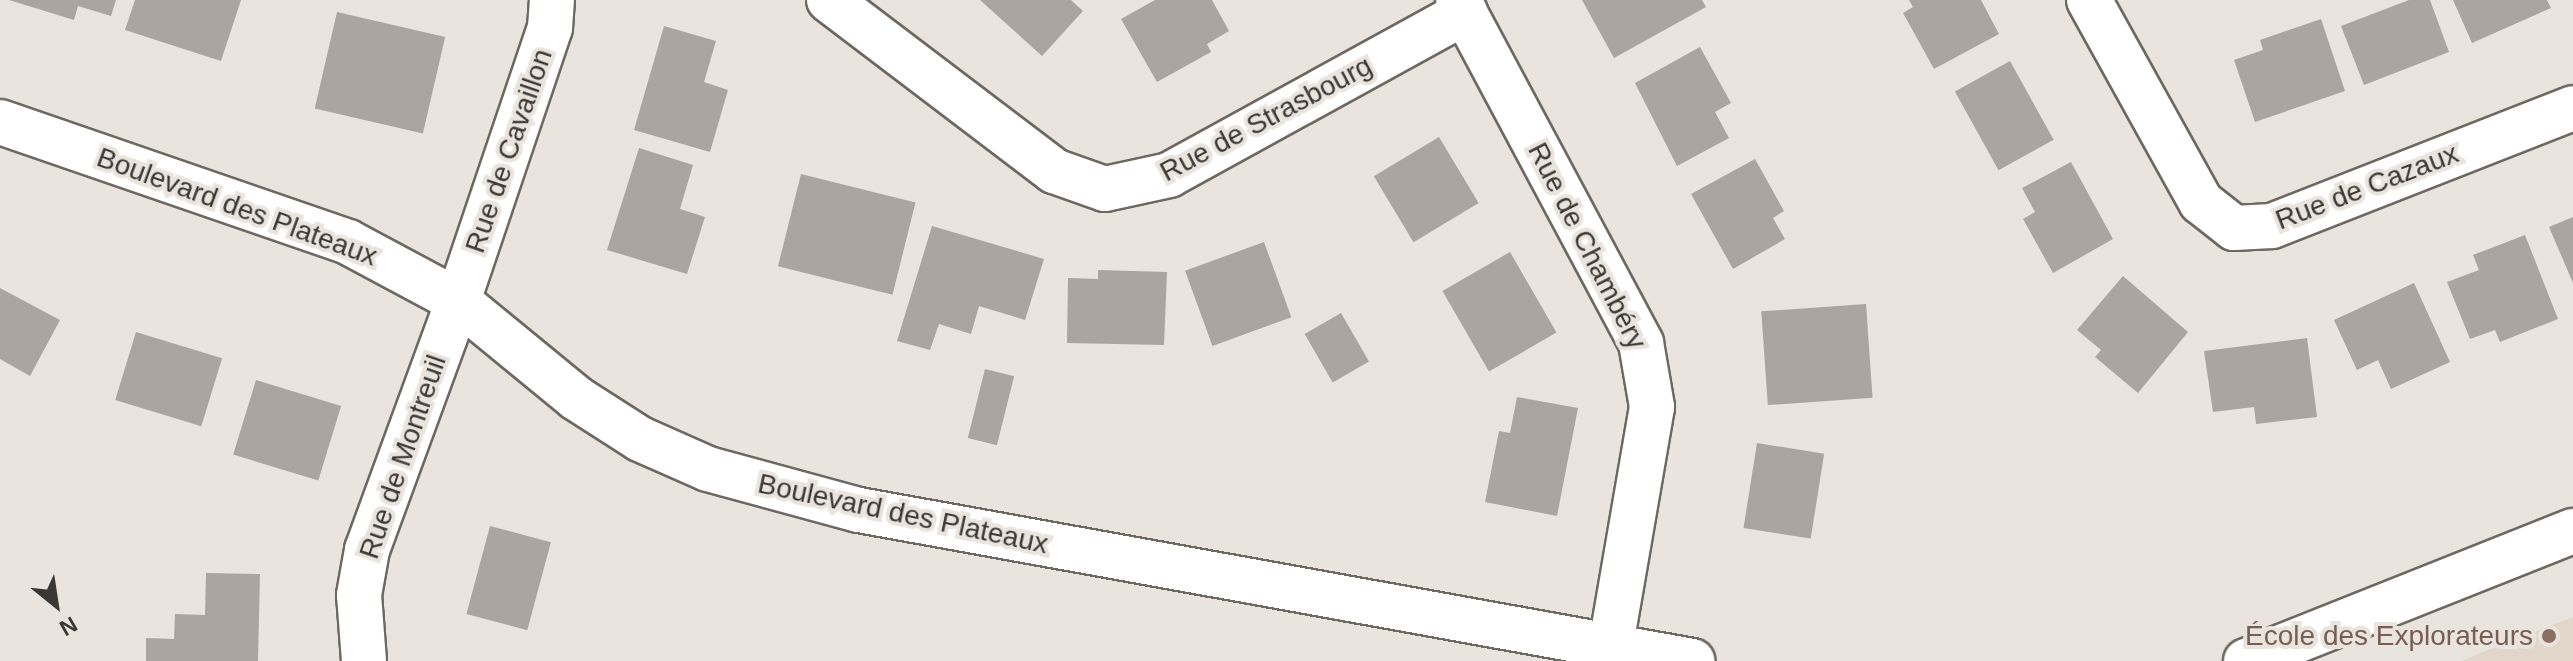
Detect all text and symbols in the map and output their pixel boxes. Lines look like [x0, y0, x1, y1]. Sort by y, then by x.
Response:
street label: Rue de Cavaillon [458, 45, 560, 257]
street label: Rue de Strasbourg [1154, 49, 1378, 189]
street label: Rue de Chambéry [1520, 137, 1654, 355]
street label: Rue de Cazaux [2271, 137, 2463, 237]
street label: Boulevard des Plateaux [92, 141, 382, 273]
street label: Rue de Montreuil [352, 351, 454, 563]
street label: Boulevard des Plateaux [755, 467, 1051, 561]
north arrow [16, 565, 96, 645]
text: N [55, 611, 81, 641]
place label: École des Explorateurs [2245, 619, 2533, 653]
marker: École des Explorateurs [2540, 627, 2558, 645]

